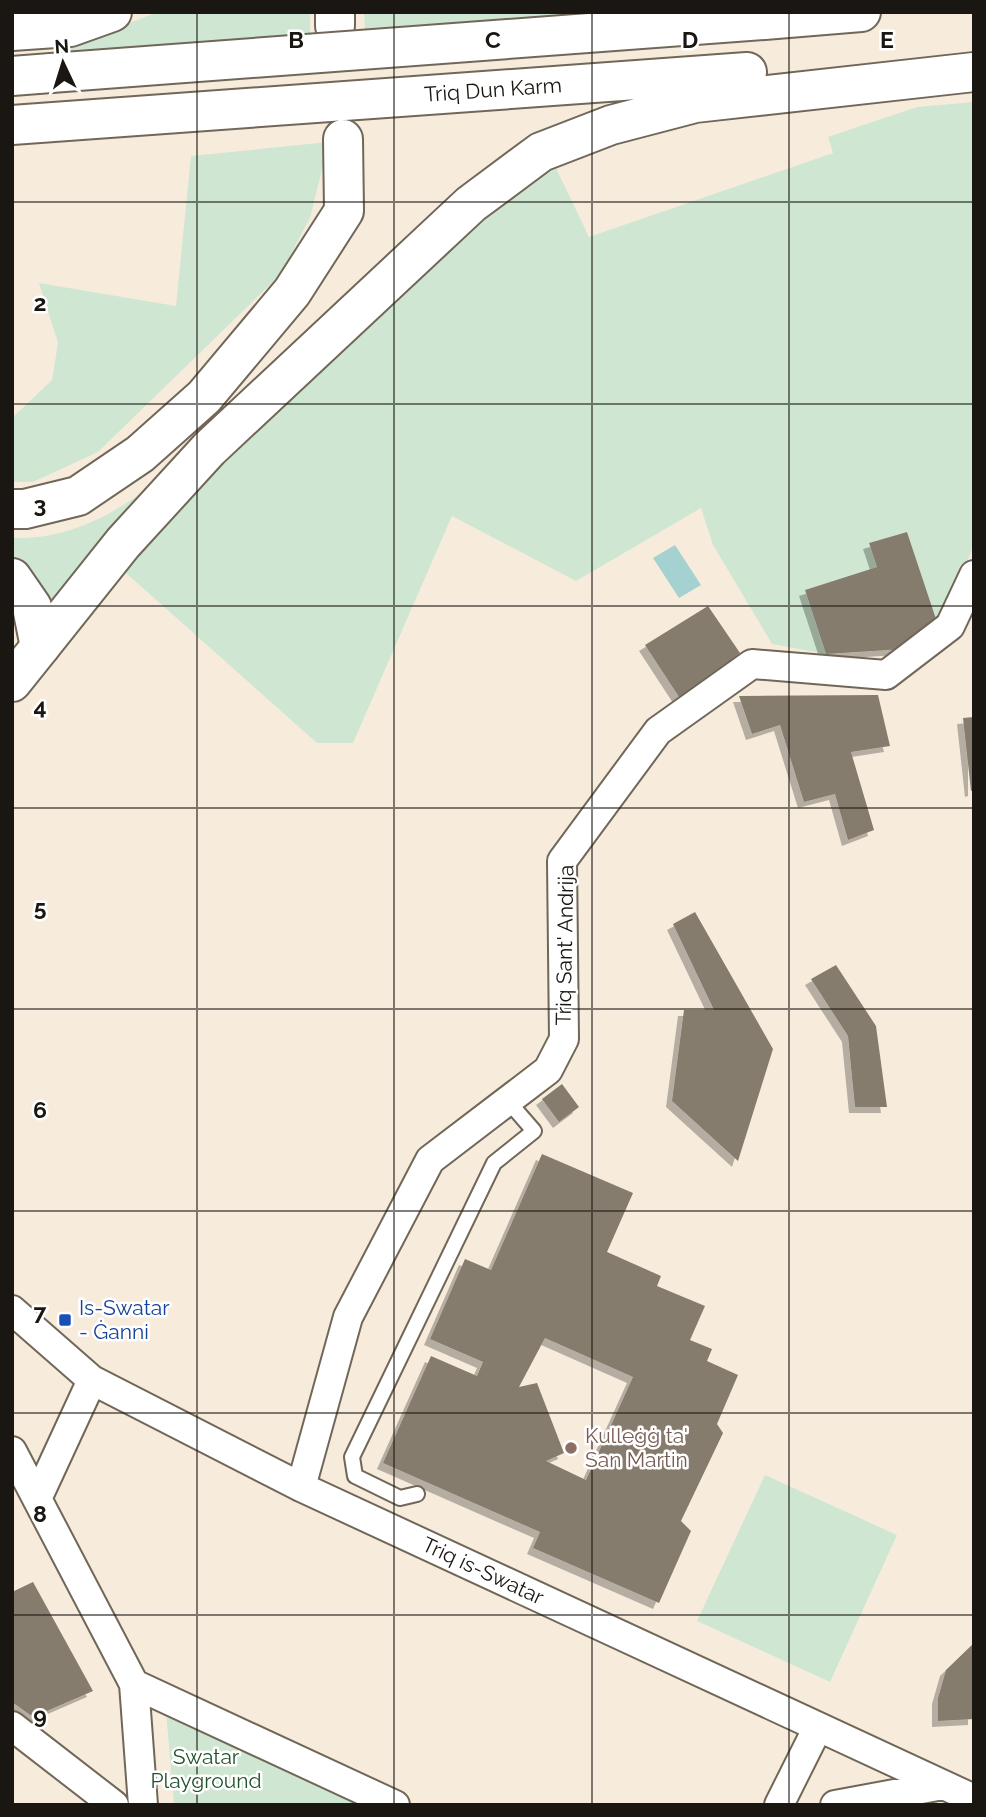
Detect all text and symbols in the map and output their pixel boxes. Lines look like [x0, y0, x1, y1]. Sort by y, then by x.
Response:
text: B [288, 26, 304, 53]
text: C [485, 26, 501, 53]
text: D [682, 26, 698, 53]
text: E [880, 26, 894, 53]
north arrow [28, 28, 98, 98]
text: N [54, 35, 70, 58]
street label: Triq Dun Karm [423, 72, 563, 107]
text: 2 [34, 289, 46, 316]
text: 3 [34, 491, 46, 518]
text: 4 [33, 693, 47, 720]
street label: Triq Sant' Andrija [551, 864, 578, 1025]
text: 5 [34, 894, 47, 921]
text: 6 [33, 1096, 47, 1123]
place label: Is-Swatar - Ġanni [79, 1295, 170, 1344]
text: 7 [34, 1298, 47, 1325]
marker: Is-Swatar - Ġanni [57, 1312, 73, 1328]
place label: Kulleġġ ta' San Martin [585, 1423, 688, 1472]
marker: Kulleġġ ta' San Martin [563, 1440, 579, 1456]
text: 8 [33, 1500, 47, 1527]
street label: Triq is-Swatar [418, 1531, 549, 1610]
text: 9 [33, 1702, 47, 1729]
park label: Swatar Playground [150, 1744, 262, 1793]

